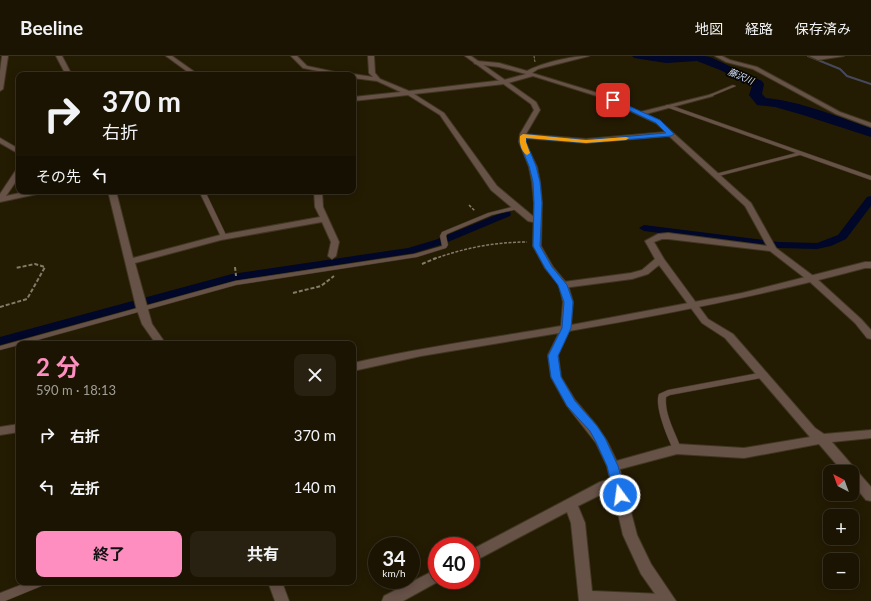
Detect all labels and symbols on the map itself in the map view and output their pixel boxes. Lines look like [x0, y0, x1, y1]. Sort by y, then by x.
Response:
water label: 藤沢川 [726, 66, 756, 87]
pin [596, 83, 630, 117]
north arrow [823, 465, 859, 501]
position arrow [599, 474, 641, 516]
speed limit sign: 40 [428, 537, 480, 589]

